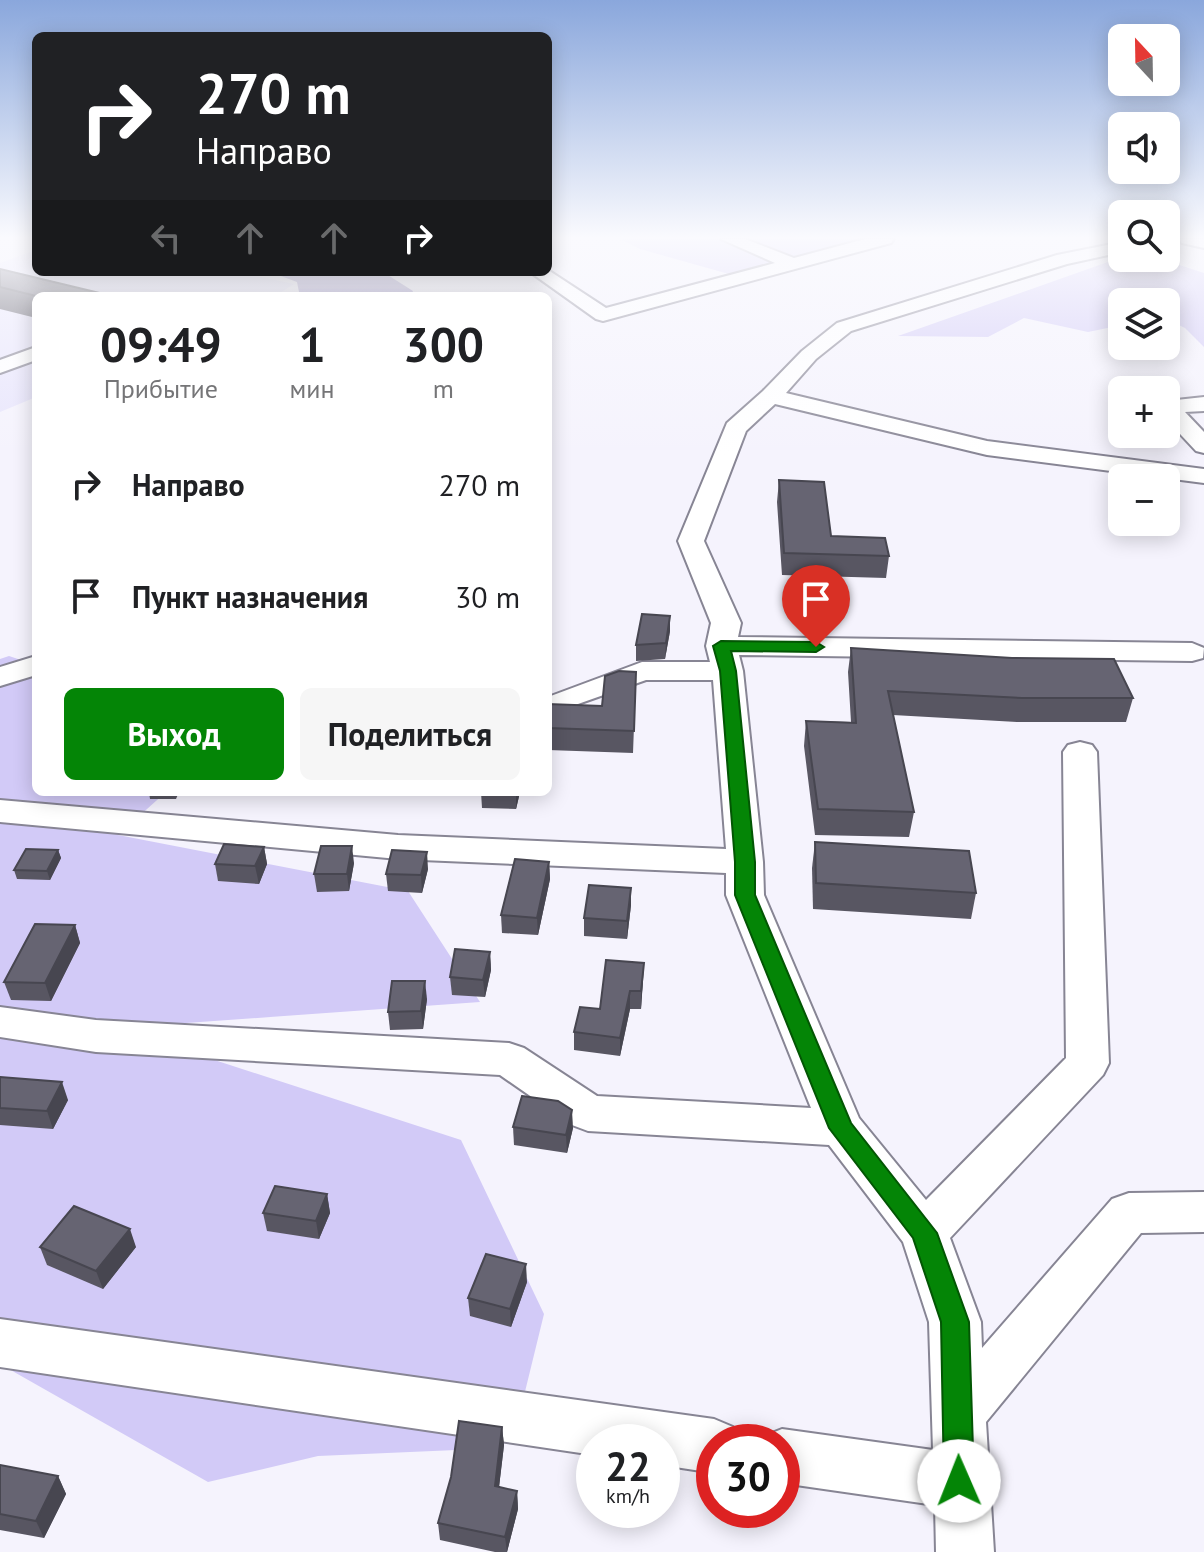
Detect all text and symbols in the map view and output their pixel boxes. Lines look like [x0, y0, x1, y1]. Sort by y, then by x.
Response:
north arrow [1108, 24, 1180, 96]
map controls [1108, 24, 1180, 536]
text: 270 m [196, 57, 351, 129]
icon: right [64, 64, 168, 168]
button: sound [1108, 112, 1180, 184]
text: Направо [196, 127, 332, 174]
button: search [1108, 200, 1180, 272]
icon: left [144, 216, 188, 260]
icon: ahead [228, 216, 272, 260]
icon: ahead [312, 216, 356, 260]
icon: right [396, 216, 440, 260]
button: layers [1108, 288, 1180, 360]
text: 09:49 [100, 313, 222, 375]
text: 1 [298, 313, 326, 375]
text: 300 [402, 313, 484, 375]
text: Прибытие [104, 372, 218, 405]
text: мин [290, 372, 335, 405]
text: m [433, 372, 454, 405]
button: + [1108, 376, 1180, 448]
icon: right [64, 462, 108, 506]
button: − [1108, 464, 1180, 536]
text: Направо [132, 465, 245, 504]
text: 270 m [439, 465, 520, 504]
pin [782, 565, 850, 647]
icon: arrive [64, 574, 108, 618]
text: Пункт назначения [132, 577, 368, 616]
text: 30 m [455, 577, 520, 616]
icon: arrive [794, 577, 838, 621]
button: Выход [64, 688, 284, 780]
button: Поделиться [300, 688, 520, 780]
speed limit sign: 30 [696, 1424, 800, 1528]
position arrow [917, 1439, 1001, 1523]
text: 22 [605, 1440, 651, 1492]
text: km/h [606, 1483, 650, 1509]

